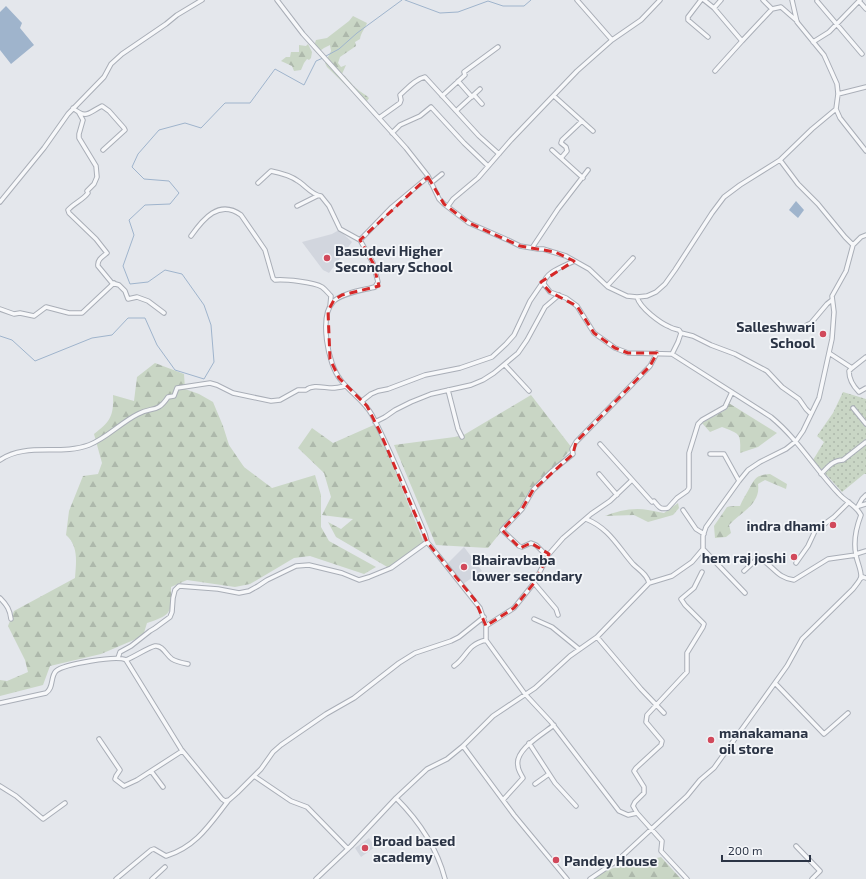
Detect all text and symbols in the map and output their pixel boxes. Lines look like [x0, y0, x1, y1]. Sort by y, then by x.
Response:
place label: Basudevi Higher Secondary School [335, 242, 453, 275]
marker: Basudevi Higher Secondary School [322, 253, 332, 263]
place label: Salleshwari School [736, 318, 815, 351]
marker: Salleshwari School [818, 329, 828, 339]
place label: indra dhami [746, 517, 825, 534]
marker: indra dhami [828, 520, 838, 530]
place label: hem raj joshi [702, 549, 786, 566]
place label: Bhairavbaba lower secondary [472, 551, 583, 584]
marker: hem raj joshi [789, 552, 799, 562]
marker: Bhairavbaba lower secondary [459, 562, 469, 572]
place label: manakamana oil store [719, 724, 808, 757]
marker: manakamana oil store [706, 735, 716, 745]
place label: Broad based academy [373, 832, 455, 865]
scale bar [722, 837, 810, 863]
marker: Broad based academy [360, 843, 370, 853]
text: 200 m [728, 843, 762, 857]
place label: Pandey House [564, 852, 657, 869]
marker: Pandey House [551, 855, 561, 865]

